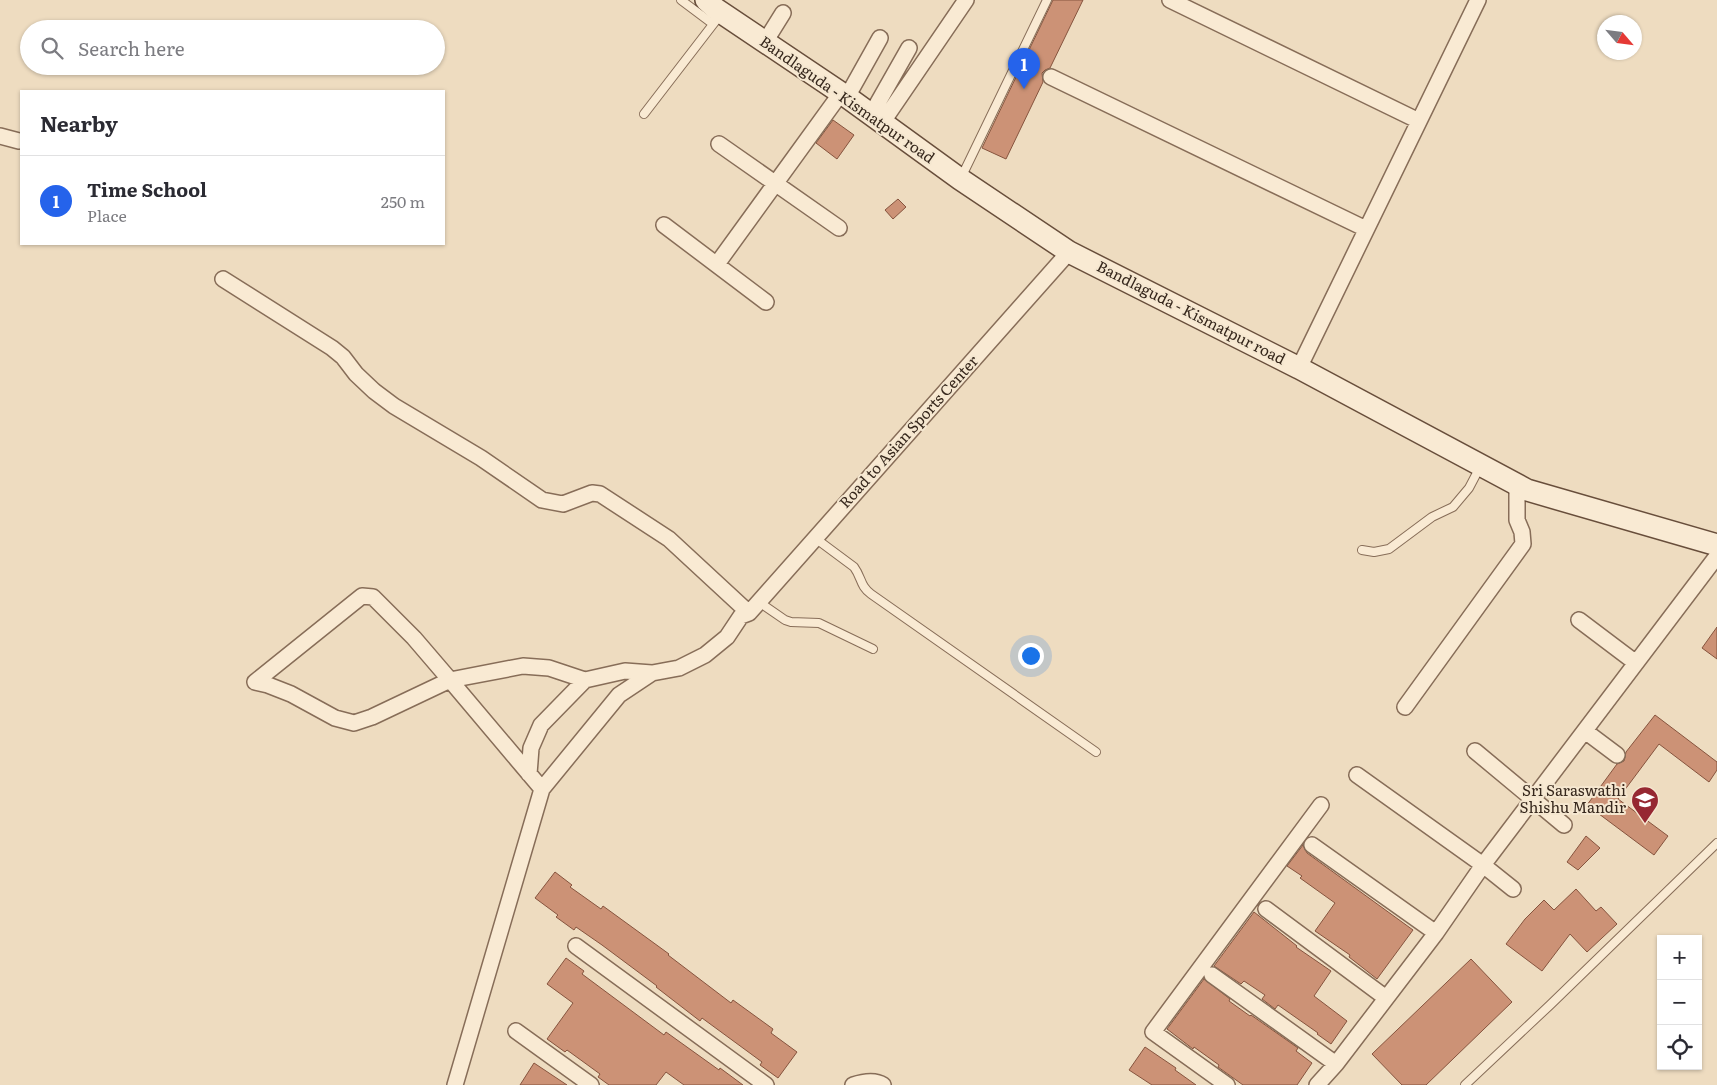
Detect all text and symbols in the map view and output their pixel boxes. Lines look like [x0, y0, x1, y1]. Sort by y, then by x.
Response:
north arrow [1597, 15, 1642, 60]
search box [20, 20, 445, 75]
street label: Bandlaguda - Kismatpur road [756, 29, 940, 168]
icon: search [38, 34, 66, 62]
text: Search here [78, 34, 185, 62]
pin: 1 [1008, 48, 1040, 89]
text: Nearby [40, 107, 118, 138]
text: Time School [87, 175, 207, 203]
text: 1 [53, 189, 59, 213]
text: 250 m [381, 189, 425, 213]
text: Place [87, 203, 127, 227]
street label: Bandlaguda - Kismatpur road [1093, 254, 1290, 369]
street label: Road to Asian Sports Center [833, 349, 983, 513]
your location [1018, 643, 1044, 669]
place label: Sri Saraswathi Shishu Mandir [1519, 778, 1626, 818]
school or university icon: Sri Saraswathi Shishu Mandir [1630, 785, 1660, 824]
map controls [1657, 935, 1702, 1070]
button: + [1657, 935, 1702, 980]
button: − [1657, 980, 1702, 1025]
button: locate [1657, 1025, 1702, 1070]

